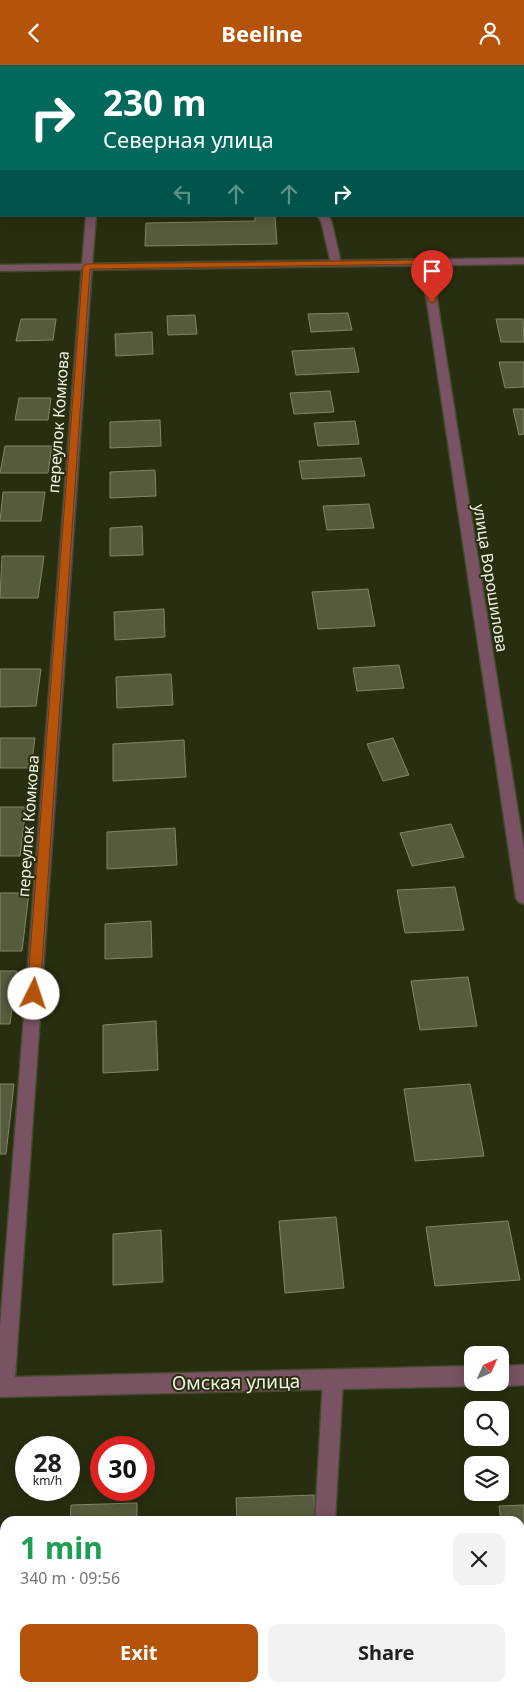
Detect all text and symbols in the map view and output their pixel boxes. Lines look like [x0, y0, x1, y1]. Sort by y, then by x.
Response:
text: Beeline [221, 18, 303, 48]
icon: back [20, 19, 48, 47]
icon: person [476, 19, 504, 47]
text: 230 m [103, 79, 206, 126]
icon: right [20, 85, 85, 150]
text: Северная улица [103, 124, 274, 154]
icon: left [169, 180, 197, 208]
icon: ahead [222, 180, 250, 208]
icon: ahead [275, 180, 303, 208]
icon: right [328, 180, 356, 208]
pin [411, 250, 453, 301]
icon: arrive [418, 257, 446, 285]
street label: переулок Комкова [42, 350, 74, 494]
street label: улица Ворошилова [468, 502, 514, 654]
street label: переулок Комкова [12, 754, 44, 898]
position arrow [7, 967, 59, 1019]
north arrow [464, 1346, 509, 1391]
map controls [464, 1346, 509, 1501]
street label: Омская улица [172, 1368, 300, 1396]
button: search [464, 1401, 509, 1446]
speed limit sign: 30 [90, 1436, 155, 1501]
text: 28 [33, 1445, 62, 1479]
button: layers [464, 1456, 509, 1501]
text: km/h [33, 1472, 62, 1489]
text: 1 min [20, 1527, 103, 1568]
button: close [453, 1533, 505, 1585]
text: 340 m · 09:56 [20, 1567, 120, 1589]
button: Exit [20, 1624, 258, 1682]
button: Share [268, 1624, 505, 1682]

